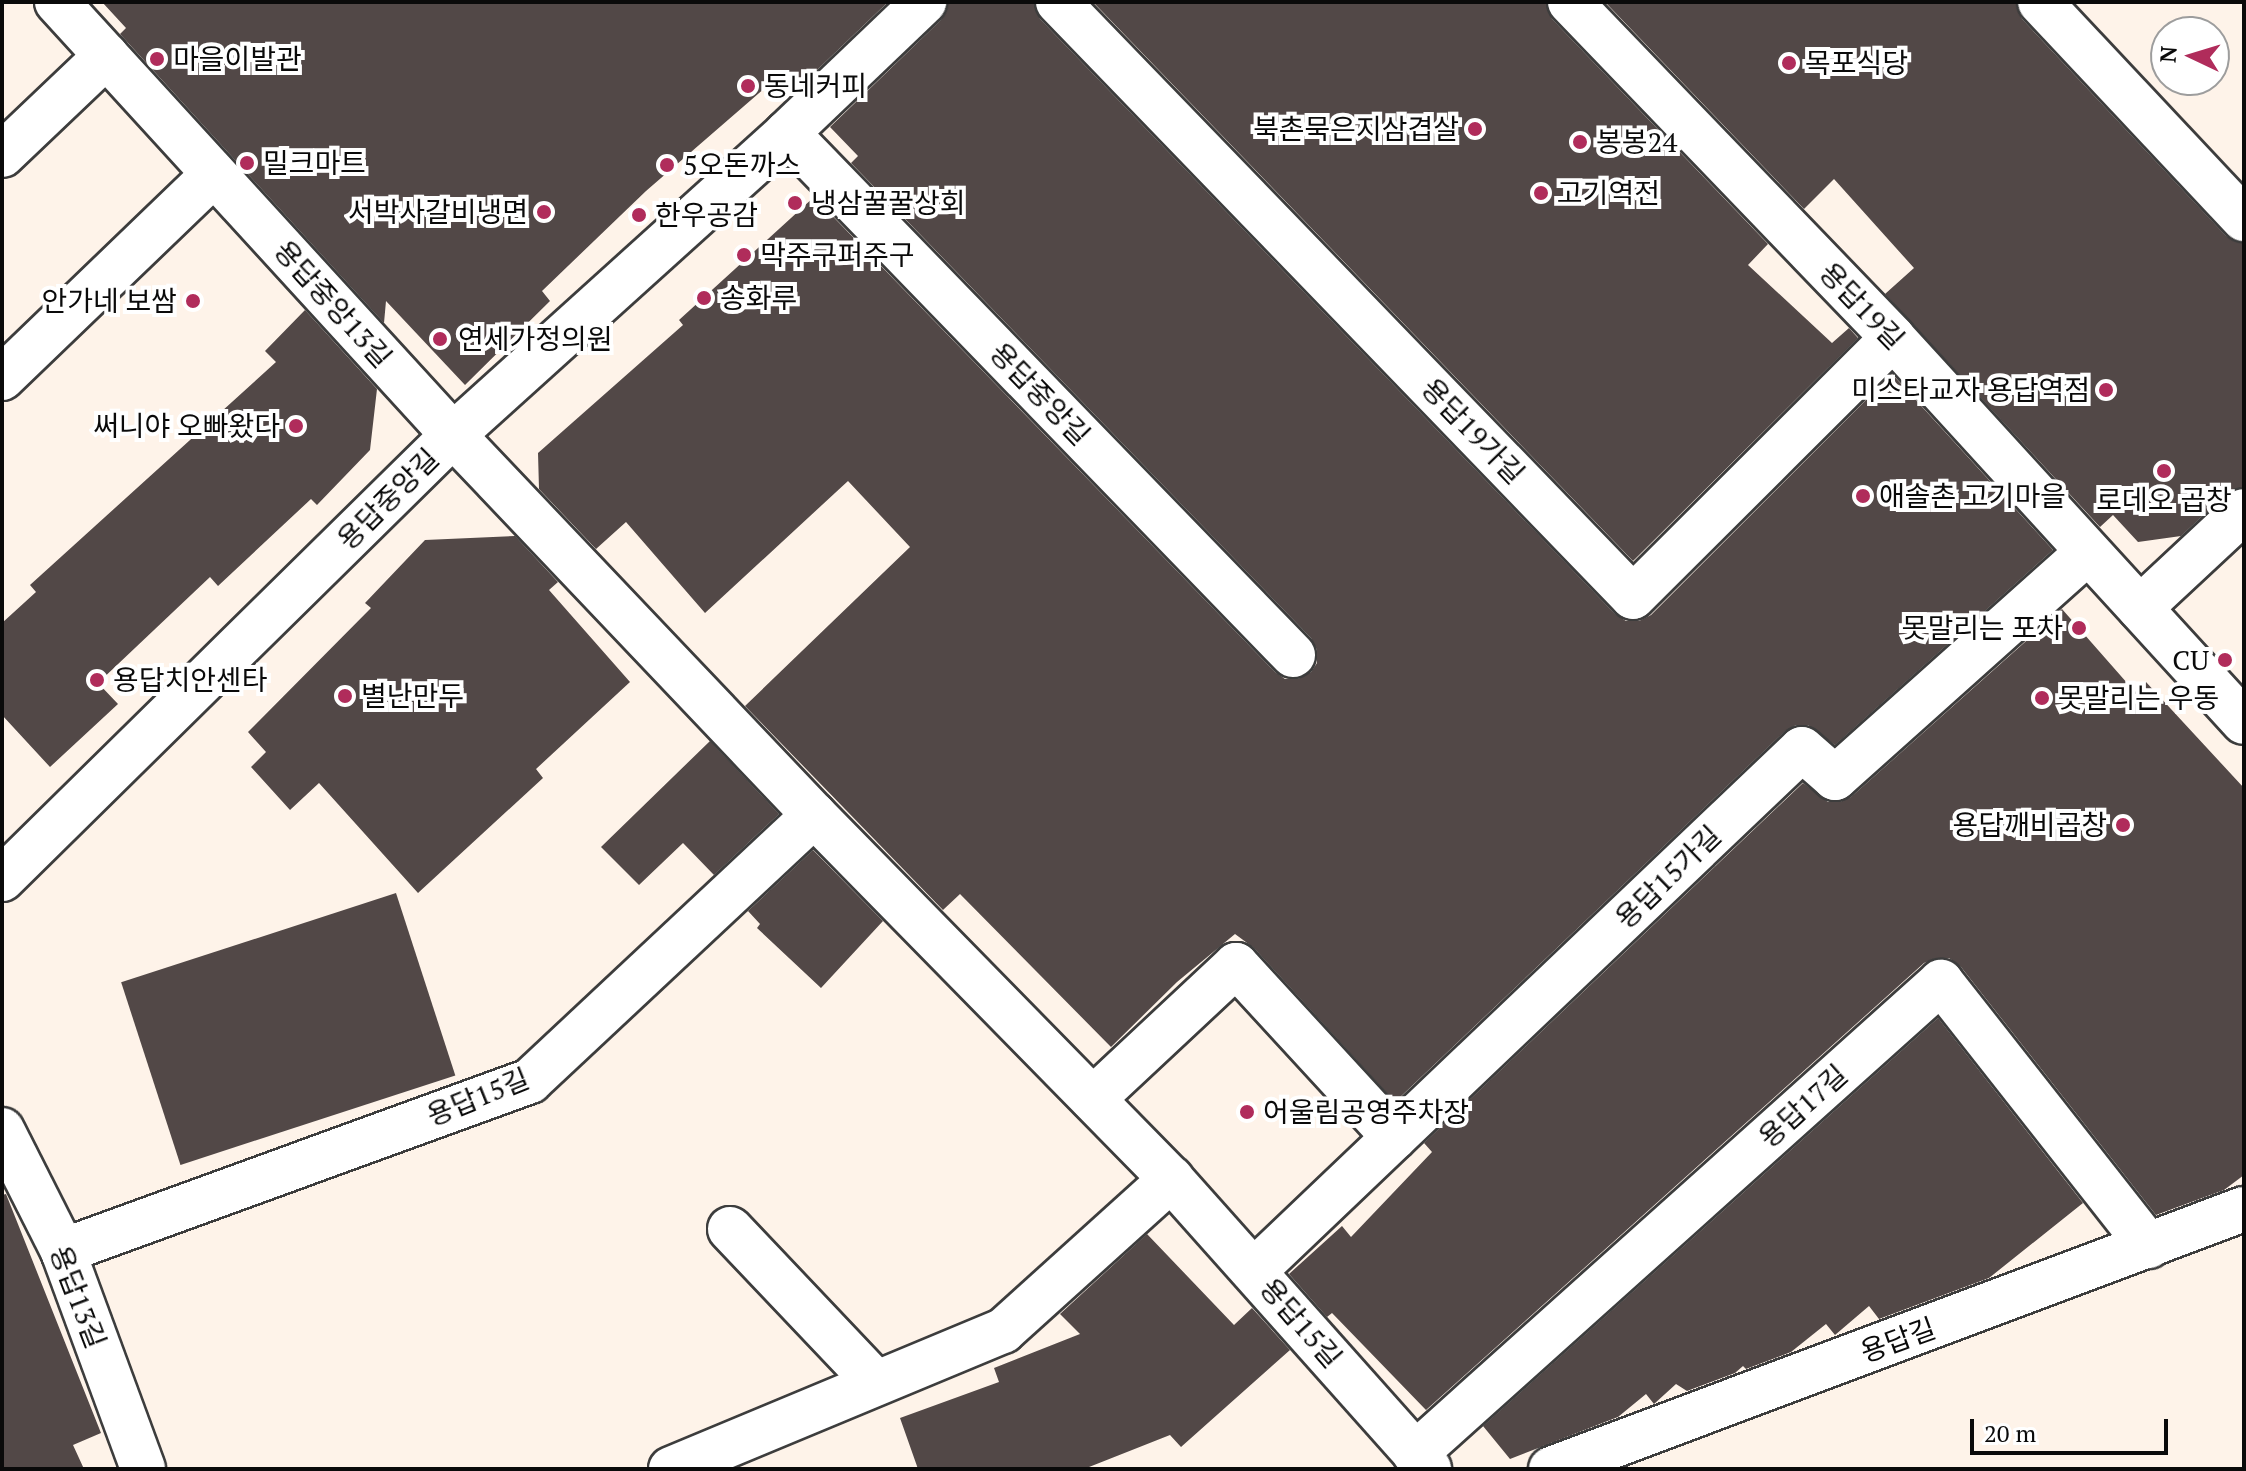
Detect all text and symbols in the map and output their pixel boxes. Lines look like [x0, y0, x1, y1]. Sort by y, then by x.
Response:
north arrow [2150, 16, 2230, 96]
place label: 마을이발관 [173, 42, 302, 76]
text: N [2153, 45, 2183, 64]
place label: 목포식당 [1805, 46, 1908, 80]
marker: 마을이발관 [148, 50, 166, 68]
marker: 목포식당 [1780, 54, 1798, 72]
place label: 동네커피 [764, 69, 867, 103]
marker: 동네커피 [739, 77, 757, 95]
place label: 북촌묵은지삼겹살 [1253, 112, 1459, 146]
marker: 북촌묵은지삼겹살 [1466, 120, 1484, 138]
place label: 봉봉24 [1596, 125, 1677, 159]
marker: 봉봉24 [1571, 133, 1589, 151]
place label: 밀크마트 [263, 146, 366, 180]
place label: 5오돈까스 [683, 148, 801, 182]
marker: 밀크마트 [238, 154, 256, 172]
marker: 5오돈까스 [658, 156, 676, 174]
place label: 고기역전 [1557, 176, 1660, 210]
marker: 고기역전 [1532, 184, 1550, 202]
place label: 냉삼꿀꿀상회 [811, 186, 966, 220]
marker: 냉삼꿀꿀상회 [786, 194, 804, 212]
place label: 서박사갈비냉면 [348, 195, 528, 229]
place label: 한우공감 [655, 198, 758, 232]
marker: 서박사갈비냉면 [535, 203, 553, 221]
marker: 한우공감 [630, 206, 648, 224]
street label: 용답중앙13길 [267, 234, 399, 374]
place label: 막주구퍼주구 [760, 238, 915, 272]
marker: 막주구퍼주구 [735, 246, 753, 264]
street label: 용답19길 [1813, 256, 1911, 356]
place label: 송화루 [720, 281, 797, 315]
place label: 안가네 보쌈 [41, 284, 177, 318]
marker: 송화루 [695, 289, 713, 307]
marker: 안가네 보쌈 [184, 292, 202, 310]
place label: 연세가정의원 [458, 322, 613, 356]
marker: 연세가정의원 [429, 328, 451, 350]
street label: 용답중앙길 [983, 336, 1097, 452]
street label: 용답19가길 [1415, 372, 1531, 490]
place label: 미스타교자 용답역점 [1851, 373, 2090, 407]
marker: 미스타교자 용답역점 [2097, 381, 2115, 399]
place label: 써니야 오빠왔다 [93, 409, 280, 443]
marker: 써니야 오빠왔다 [287, 417, 305, 435]
street label: 용답중앙길 [331, 442, 445, 556]
marker: 로데오 곱창 [2155, 462, 2173, 480]
place label: 애솔촌 고기마을 [1879, 479, 2066, 513]
place label: 로데오 곱창 [2096, 483, 2232, 517]
marker: 애솔촌 고기마을 [1854, 487, 1872, 505]
place label: 못말리는 포차 [1902, 611, 2063, 645]
marker: 못말리는 포차 [2070, 619, 2088, 637]
place label: CU [2172, 643, 2209, 677]
marker: CU [2216, 651, 2234, 669]
place label: 용답치안센타 [113, 663, 268, 697]
marker: 용답치안센타 [88, 671, 106, 689]
place label: 별난만두 [361, 679, 464, 713]
place label: 못말리는 우동 [2058, 681, 2219, 715]
marker: 별난만두 [336, 687, 354, 705]
marker: 못말리는 우동 [2033, 689, 2051, 707]
place label: 용답깨비곱창 [1952, 808, 2107, 842]
marker: 용답깨비곱창 [2114, 816, 2132, 834]
street label: 용답15가길 [1609, 819, 1727, 935]
street label: 용답17길 [1752, 1058, 1854, 1154]
street label: 용답15길 [422, 1061, 534, 1133]
place label: 어울림공영주차장 [1263, 1095, 1469, 1129]
marker: 어울림공영주차장 [1238, 1103, 1256, 1121]
street label: 용답13길 [43, 1241, 113, 1353]
street label: 용답15길 [1253, 1272, 1349, 1374]
street label: 용답길 [1856, 1311, 1940, 1369]
scale bar [1974, 1403, 2172, 1453]
text: 20 m [1984, 1417, 2036, 1449]

